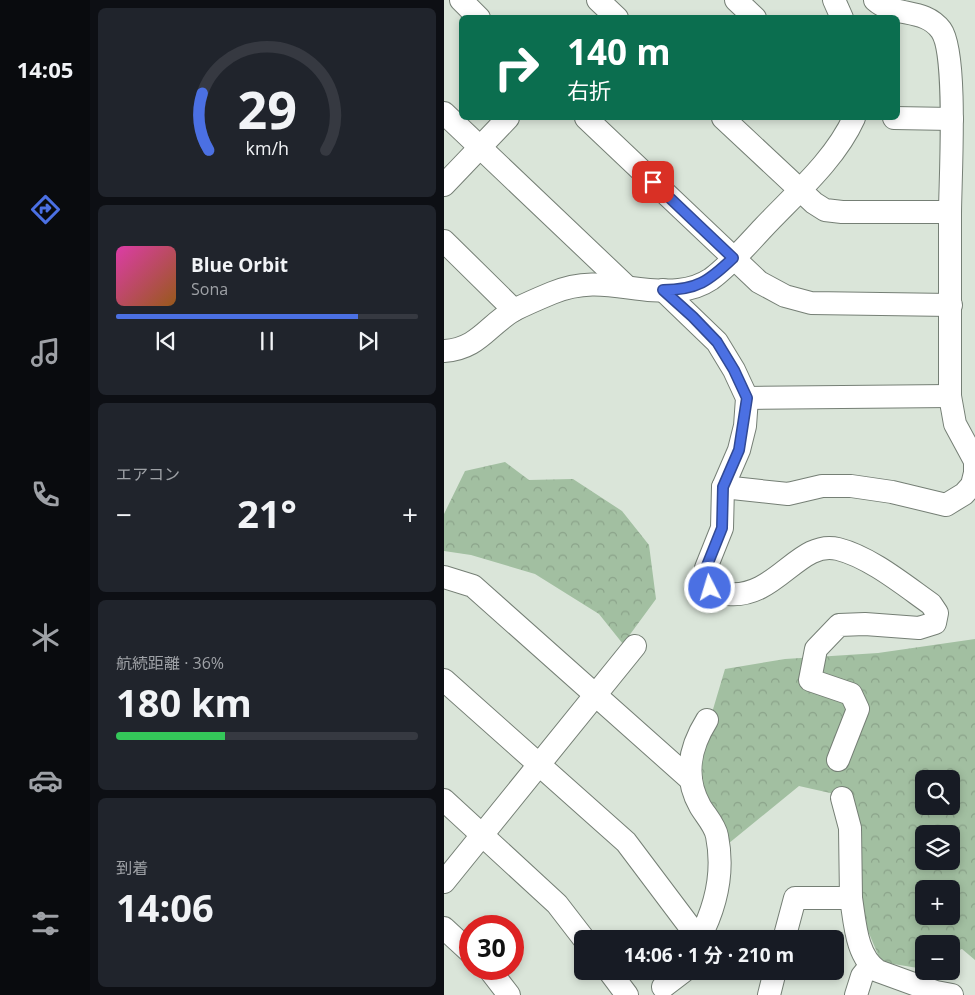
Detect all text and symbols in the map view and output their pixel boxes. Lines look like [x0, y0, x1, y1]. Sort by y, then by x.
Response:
text: 140 m [567, 28, 671, 75]
icon: right [484, 35, 549, 100]
text: 14:05 [17, 54, 73, 84]
text: 29 [237, 73, 297, 144]
text: 右折 [567, 75, 611, 105]
text: km/h [245, 136, 289, 160]
pin [632, 161, 674, 203]
icon: arrive [639, 168, 667, 196]
icon: directions [28, 192, 63, 227]
text: Blue Orbit [191, 252, 288, 278]
text: Sona [191, 278, 228, 300]
icon: previous [152, 327, 180, 355]
icon: pause [253, 327, 281, 355]
icon: next [354, 327, 382, 355]
icon: music [28, 335, 63, 370]
text: エアコン [116, 463, 180, 485]
icon: phone [28, 477, 63, 512]
text: 21° [237, 487, 297, 539]
text: − [116, 495, 132, 533]
text: + [402, 495, 418, 533]
position arrow [683, 561, 735, 613]
icon: climate [28, 620, 63, 655]
text: 航続距離 · 36% [116, 652, 224, 674]
text: 180 km [116, 676, 252, 728]
icon: car [28, 763, 63, 798]
map controls [915, 770, 960, 980]
button: search [915, 770, 960, 815]
button: layers [915, 825, 960, 870]
text: 到着 [116, 857, 148, 879]
button: + [915, 880, 960, 925]
text: 14:06 [116, 881, 214, 933]
icon: filters [28, 906, 63, 941]
speed limit sign: 30 [459, 915, 524, 980]
button: − [915, 935, 960, 980]
text: 14:06 · 1 分 · 210 m [624, 942, 794, 968]

